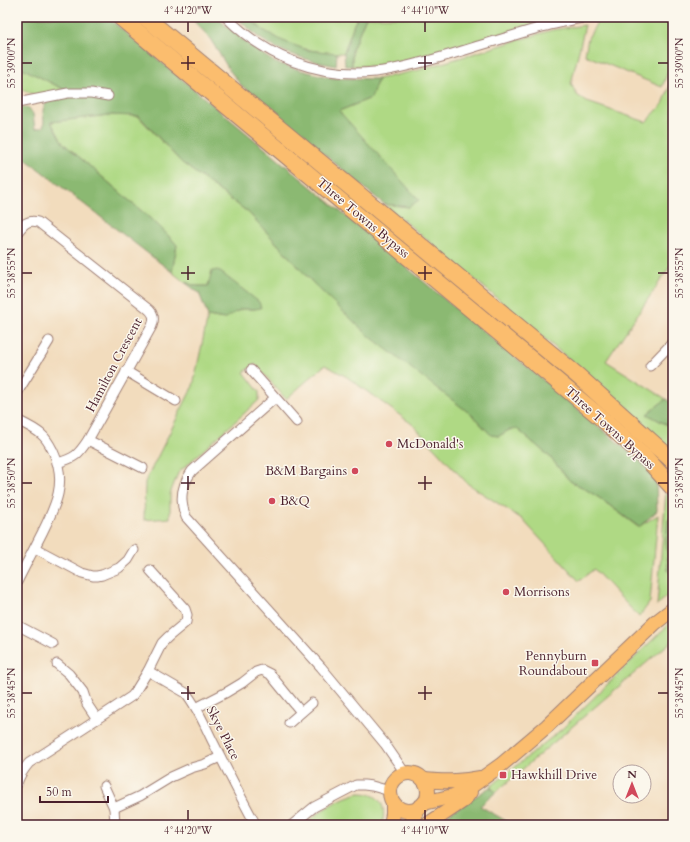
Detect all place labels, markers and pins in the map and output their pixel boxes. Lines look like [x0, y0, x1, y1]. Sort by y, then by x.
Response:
place label: McDonald's [397, 435, 463, 453]
marker: McDonald's [384, 439, 394, 449]
place label: B&M Bargains [265, 462, 347, 480]
marker: B&M Bargains [350, 466, 360, 476]
place label: B&Q [280, 492, 310, 510]
marker: B&Q [267, 496, 277, 506]
place label: Morrisons [514, 583, 570, 601]
marker: Morrisons [501, 587, 511, 597]
place label: Pennyburn Roundabout [519, 647, 588, 680]
marker: Pennyburn Roundabout [590, 658, 600, 668]
place label: Hawkhill Drive [511, 766, 597, 784]
marker: Hawkhill Drive [498, 770, 508, 780]

